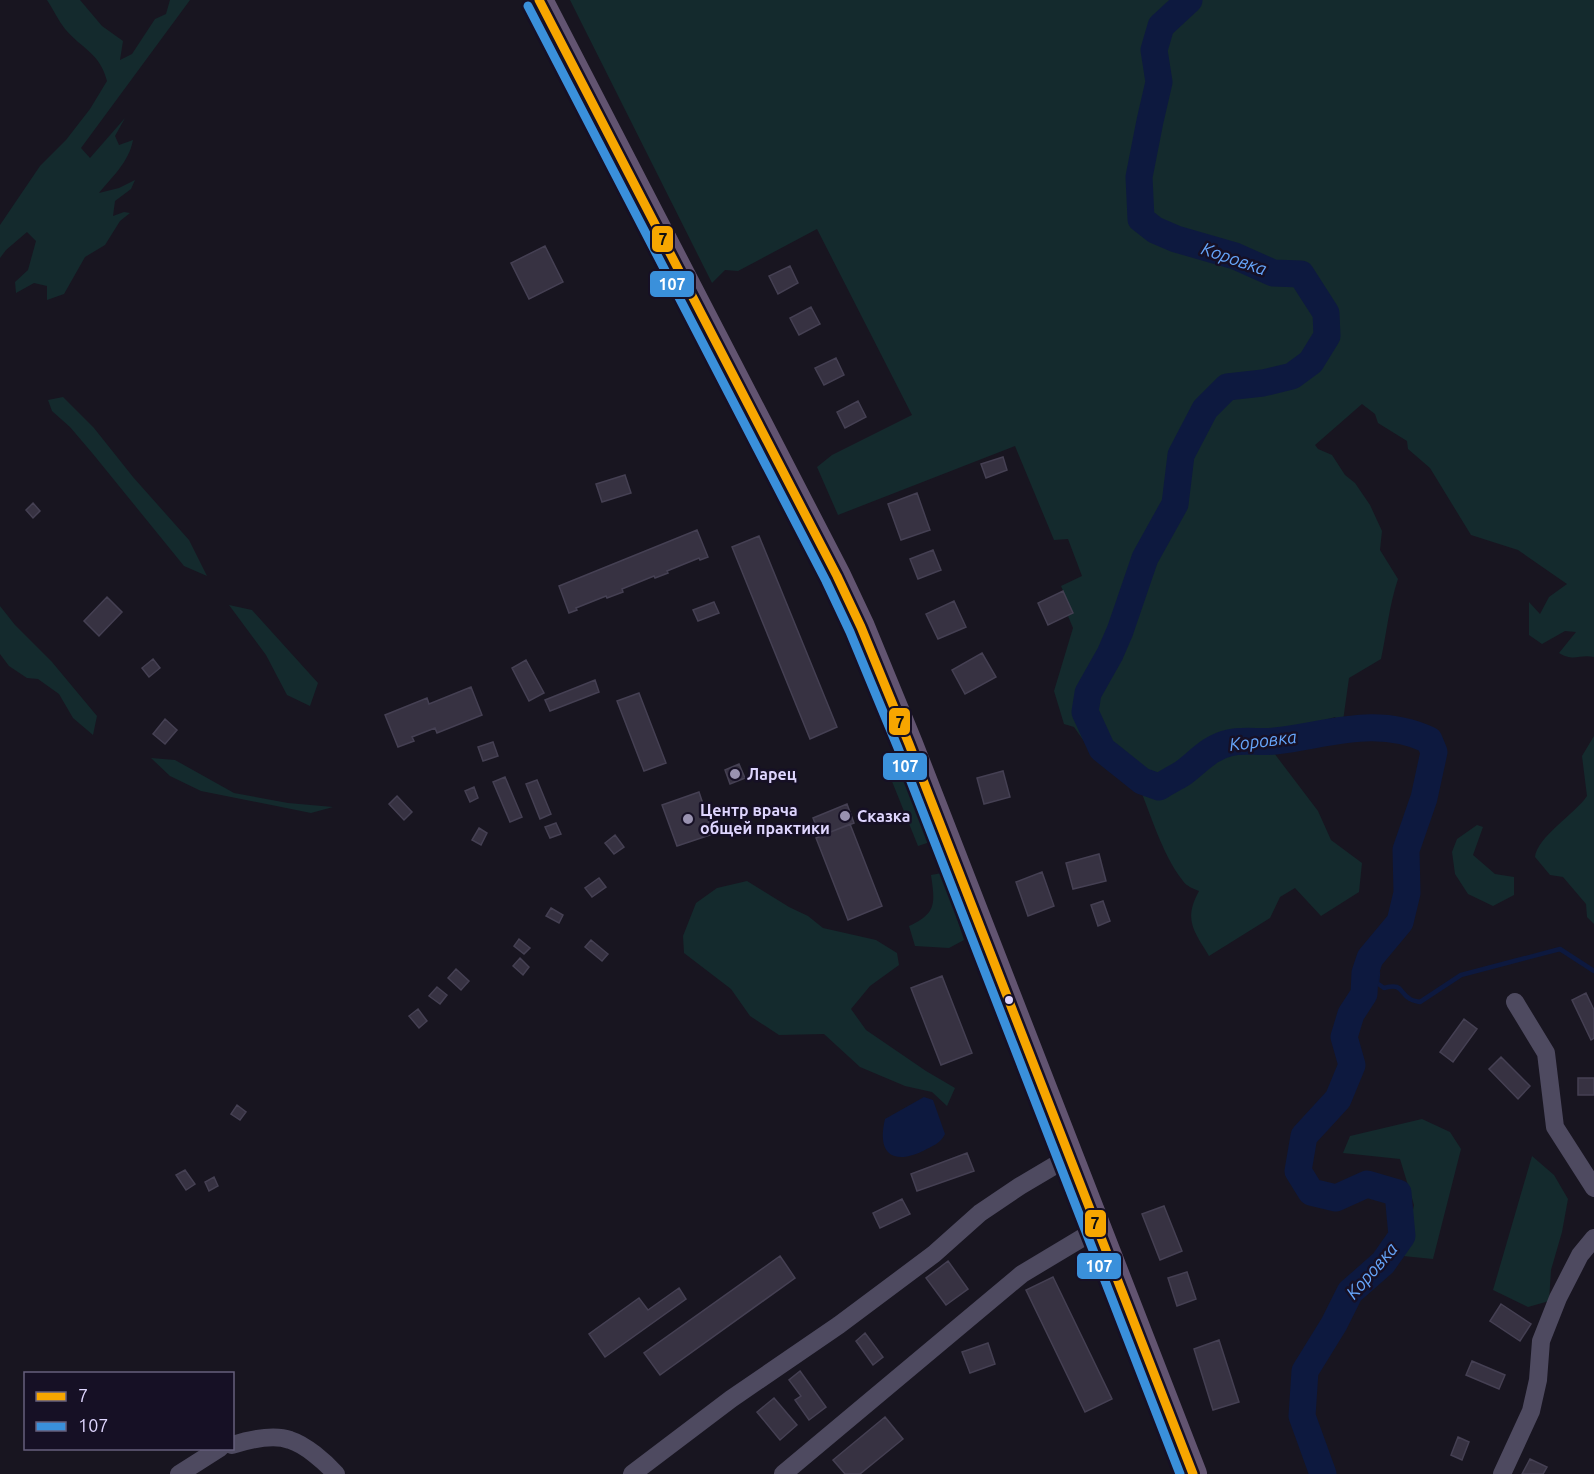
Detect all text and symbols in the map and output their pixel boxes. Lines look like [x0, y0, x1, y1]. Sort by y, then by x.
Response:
line badge: 7 [651, 225, 674, 253]
text: 7 [658, 230, 668, 248]
water label: Коровка [1199, 238, 1270, 279]
line badge: 107 [649, 270, 695, 298]
text: 107 [658, 275, 686, 293]
line badge: 7 [888, 707, 911, 736]
text: 7 [895, 713, 905, 731]
water label: Коровка [1228, 726, 1298, 754]
line badge: 107 [882, 752, 928, 781]
text: 107 [891, 757, 919, 775]
place label: Ларец [747, 765, 797, 783]
marker: Ларец [728, 767, 742, 781]
place label: Центр врача общей практики [700, 801, 830, 837]
place label: Сказка [857, 807, 910, 825]
marker: Сказка [838, 809, 852, 823]
marker: Центр врача общей практики [681, 812, 695, 826]
unlabelled marker [1003, 994, 1015, 1006]
line badge: 7 [1084, 1209, 1107, 1238]
text: 7 [1090, 1214, 1100, 1232]
water label: Коровка [1341, 1238, 1401, 1302]
line badge: 107 [1076, 1252, 1122, 1280]
text: 107 [1085, 1257, 1113, 1275]
legend [24, 1372, 234, 1450]
text: 7 [78, 1385, 88, 1405]
text: 107 [78, 1415, 108, 1435]

